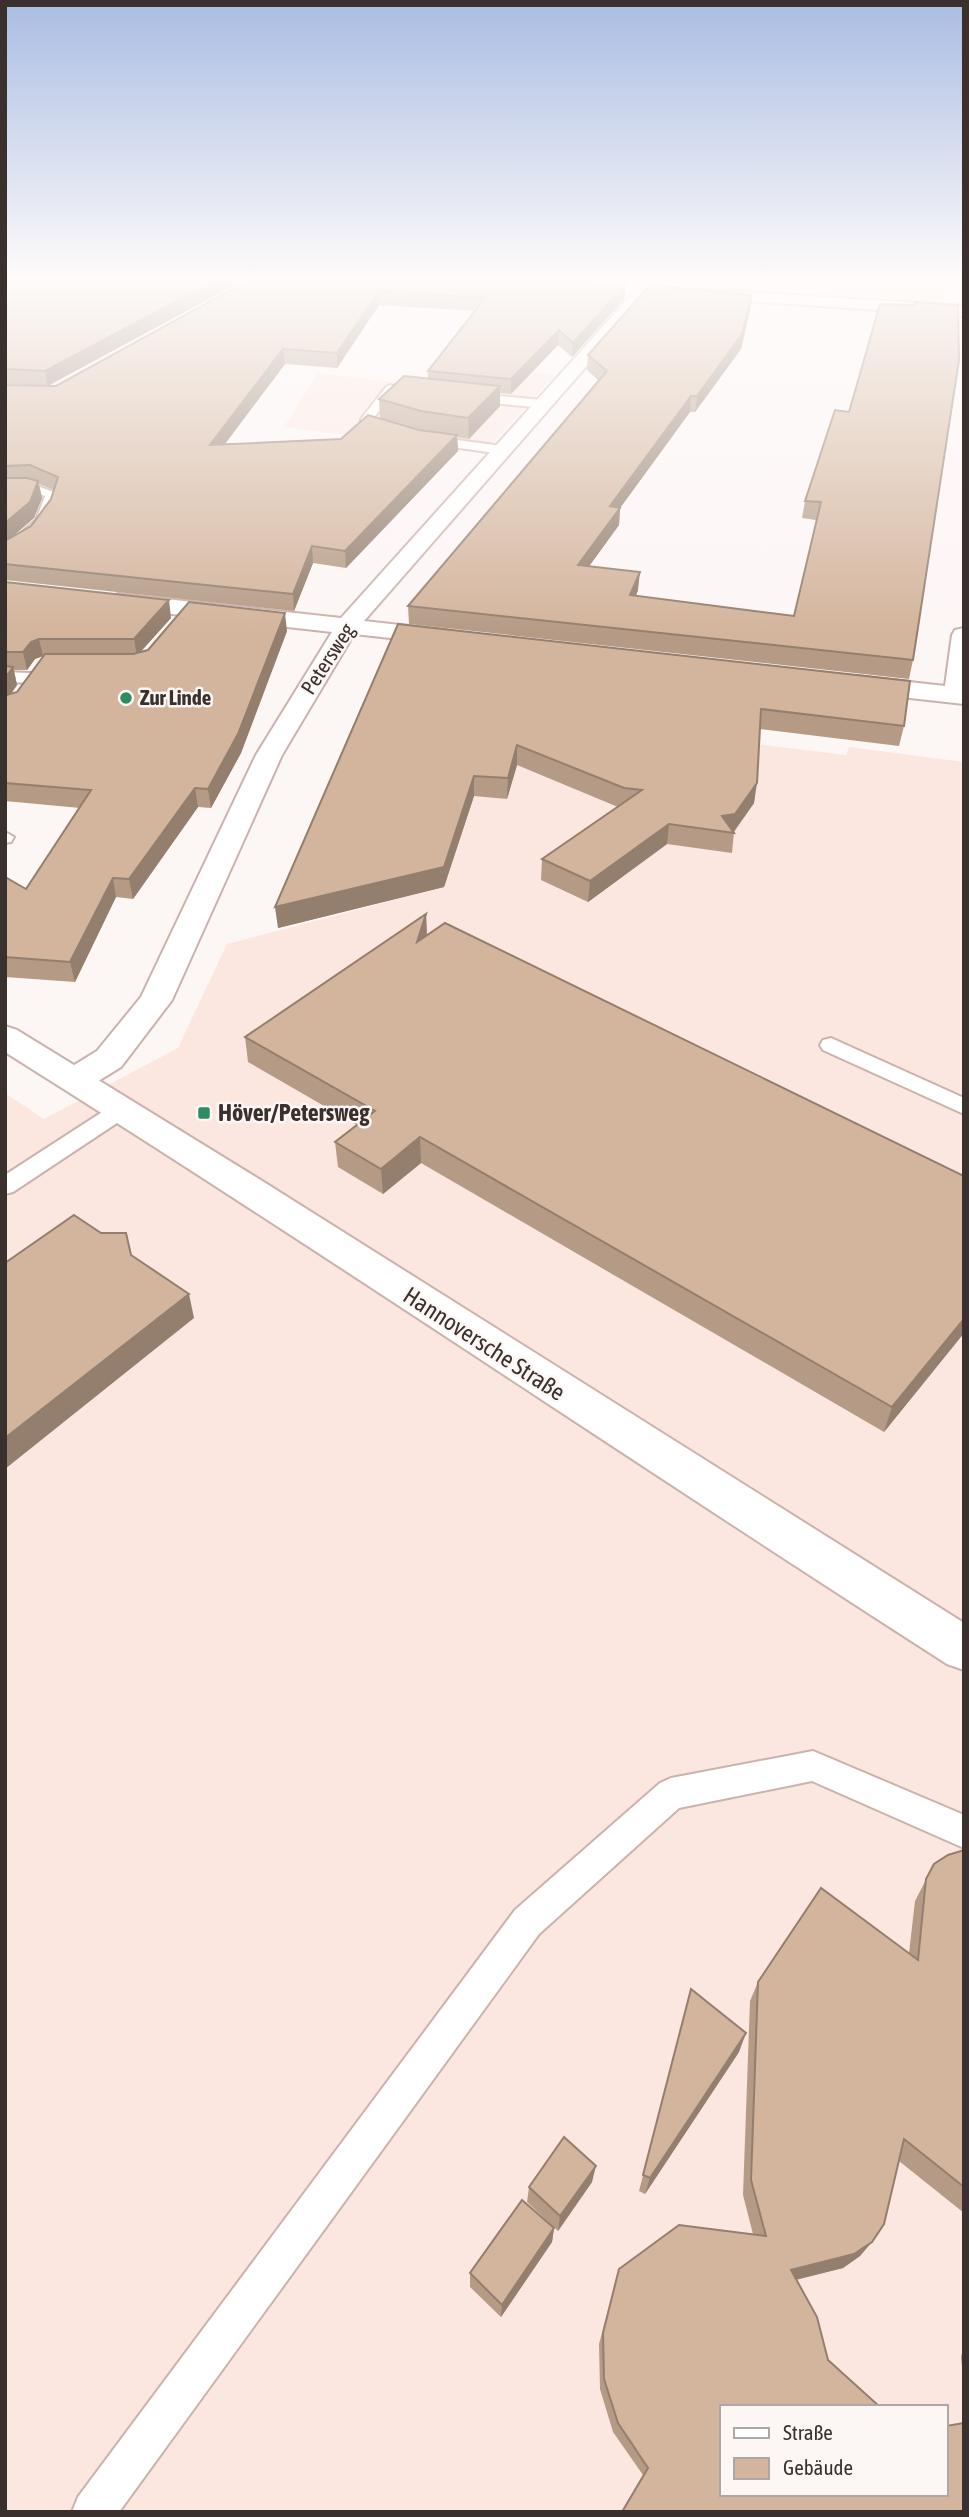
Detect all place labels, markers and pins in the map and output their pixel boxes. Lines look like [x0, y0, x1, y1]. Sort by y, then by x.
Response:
place label: Zur Linde [140, 685, 211, 709]
marker: Zur Linde [118, 690, 134, 706]
place label: Höver/Petersweg [218, 1099, 370, 1126]
marker: Höver/Petersweg [196, 1105, 212, 1121]

